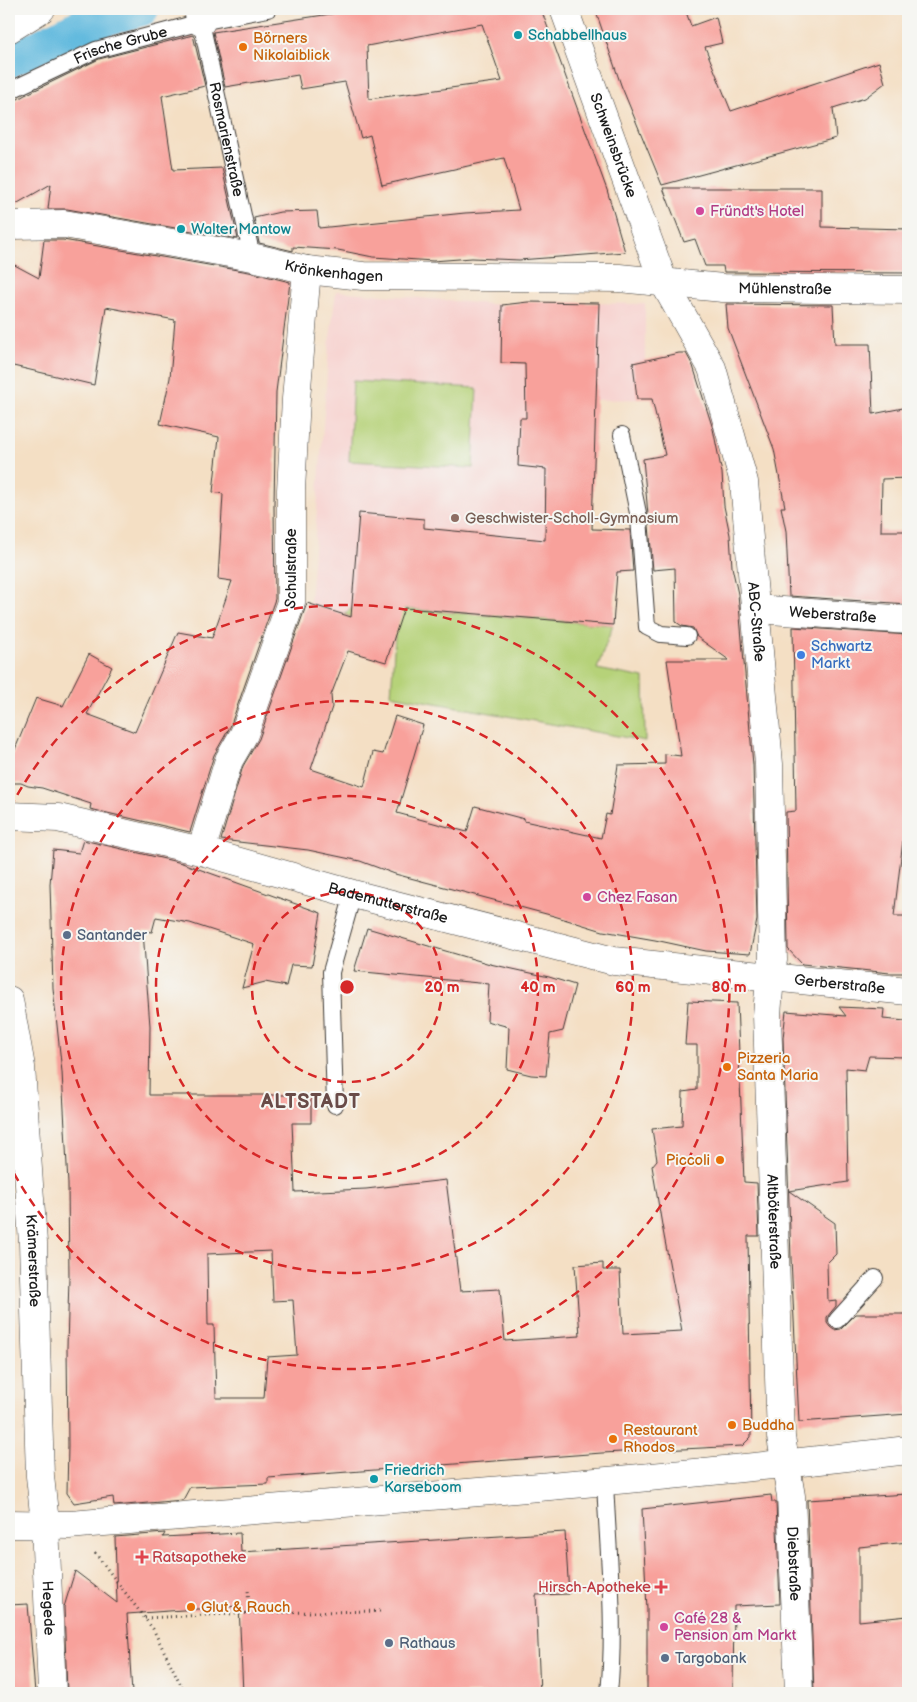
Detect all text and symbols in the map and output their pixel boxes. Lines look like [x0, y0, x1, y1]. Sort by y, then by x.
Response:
street label: Frische Grube [71, 22, 170, 69]
place label: Schabbellhaus [528, 26, 627, 45]
place label: Börners Nikolaiblick [253, 29, 330, 65]
marker: Schabbellhaus [512, 29, 524, 41]
marker: Börners Nikolaiblick [237, 41, 249, 53]
street label: Rosmarienstraße [204, 80, 248, 199]
street label: Schweinsbrücke [585, 91, 641, 200]
place label: Fründt's Hotel [710, 202, 804, 221]
marker: Fründt's Hotel [694, 205, 706, 217]
place label: Walter Mantow [191, 220, 291, 239]
marker: Walter Mantow [175, 223, 187, 235]
street label: Krönkenhagen [283, 256, 383, 286]
street label: Mühlenstraße [738, 279, 832, 299]
place label: Geschwister-Scholl-Gymnasium [465, 509, 678, 528]
marker: Geschwister-Scholl-Gymnasium [449, 512, 461, 524]
street label: Schulstraße [280, 528, 301, 611]
street label: ABC-Straße [743, 581, 769, 663]
street label: Weberstraße [788, 602, 877, 628]
place label: Schwartz Markt [811, 637, 873, 673]
marker: Schwartz Markt [795, 649, 807, 661]
street label: Bademutterstraße [326, 878, 450, 928]
place label: Chez Fasan [597, 888, 677, 907]
marker: Chez Fasan [581, 891, 593, 903]
place label: Santander [77, 926, 148, 945]
marker: Santander [61, 929, 73, 941]
street label: Gerberstraße [793, 970, 886, 999]
centre of rings [338, 978, 356, 996]
text: 20 m [425, 978, 460, 997]
text: 40 m [520, 978, 556, 997]
text: 60 m [615, 978, 651, 997]
text: 80 m [711, 978, 747, 997]
place label: Pizzeria Santa Maria [737, 1049, 819, 1085]
marker: Pizzeria Santa Maria [721, 1061, 733, 1073]
district label: ALTSTADT [260, 1090, 361, 1114]
place label: Piccoli [666, 1151, 710, 1170]
marker: Piccoli [714, 1154, 726, 1166]
street label: Altböterstraße [762, 1174, 784, 1270]
street label: Krämerstraße [21, 1213, 44, 1307]
place label: Buddha [742, 1416, 795, 1435]
marker: Buddha [726, 1419, 738, 1431]
place label: Restaurant Rhodos [623, 1421, 698, 1457]
marker: Restaurant Rhodos [607, 1433, 619, 1445]
place label: Friedrich Karseboom [384, 1461, 462, 1497]
marker: Friedrich Karseboom [368, 1473, 380, 1485]
street label: Diebstraße [782, 1526, 804, 1601]
place label: Ratsapotheke [152, 1548, 246, 1567]
marker: Ratsapotheke [136, 1551, 148, 1563]
place label: Hirsch-Apotheke [538, 1578, 651, 1597]
street label: Hegede [37, 1580, 59, 1636]
marker: Hirsch-Apotheke [655, 1581, 667, 1593]
place label: Glut & Rauch [201, 1598, 290, 1617]
marker: Glut & Rauch [185, 1601, 197, 1613]
place label: Café 28 & Pension am Markt [674, 1609, 797, 1645]
marker: Café 28 & Pension am Markt [658, 1621, 670, 1633]
place label: Rathaus [399, 1634, 456, 1653]
marker: Rathaus [383, 1637, 395, 1649]
place label: Targobank [675, 1649, 747, 1668]
marker: Targobank [659, 1652, 671, 1664]

